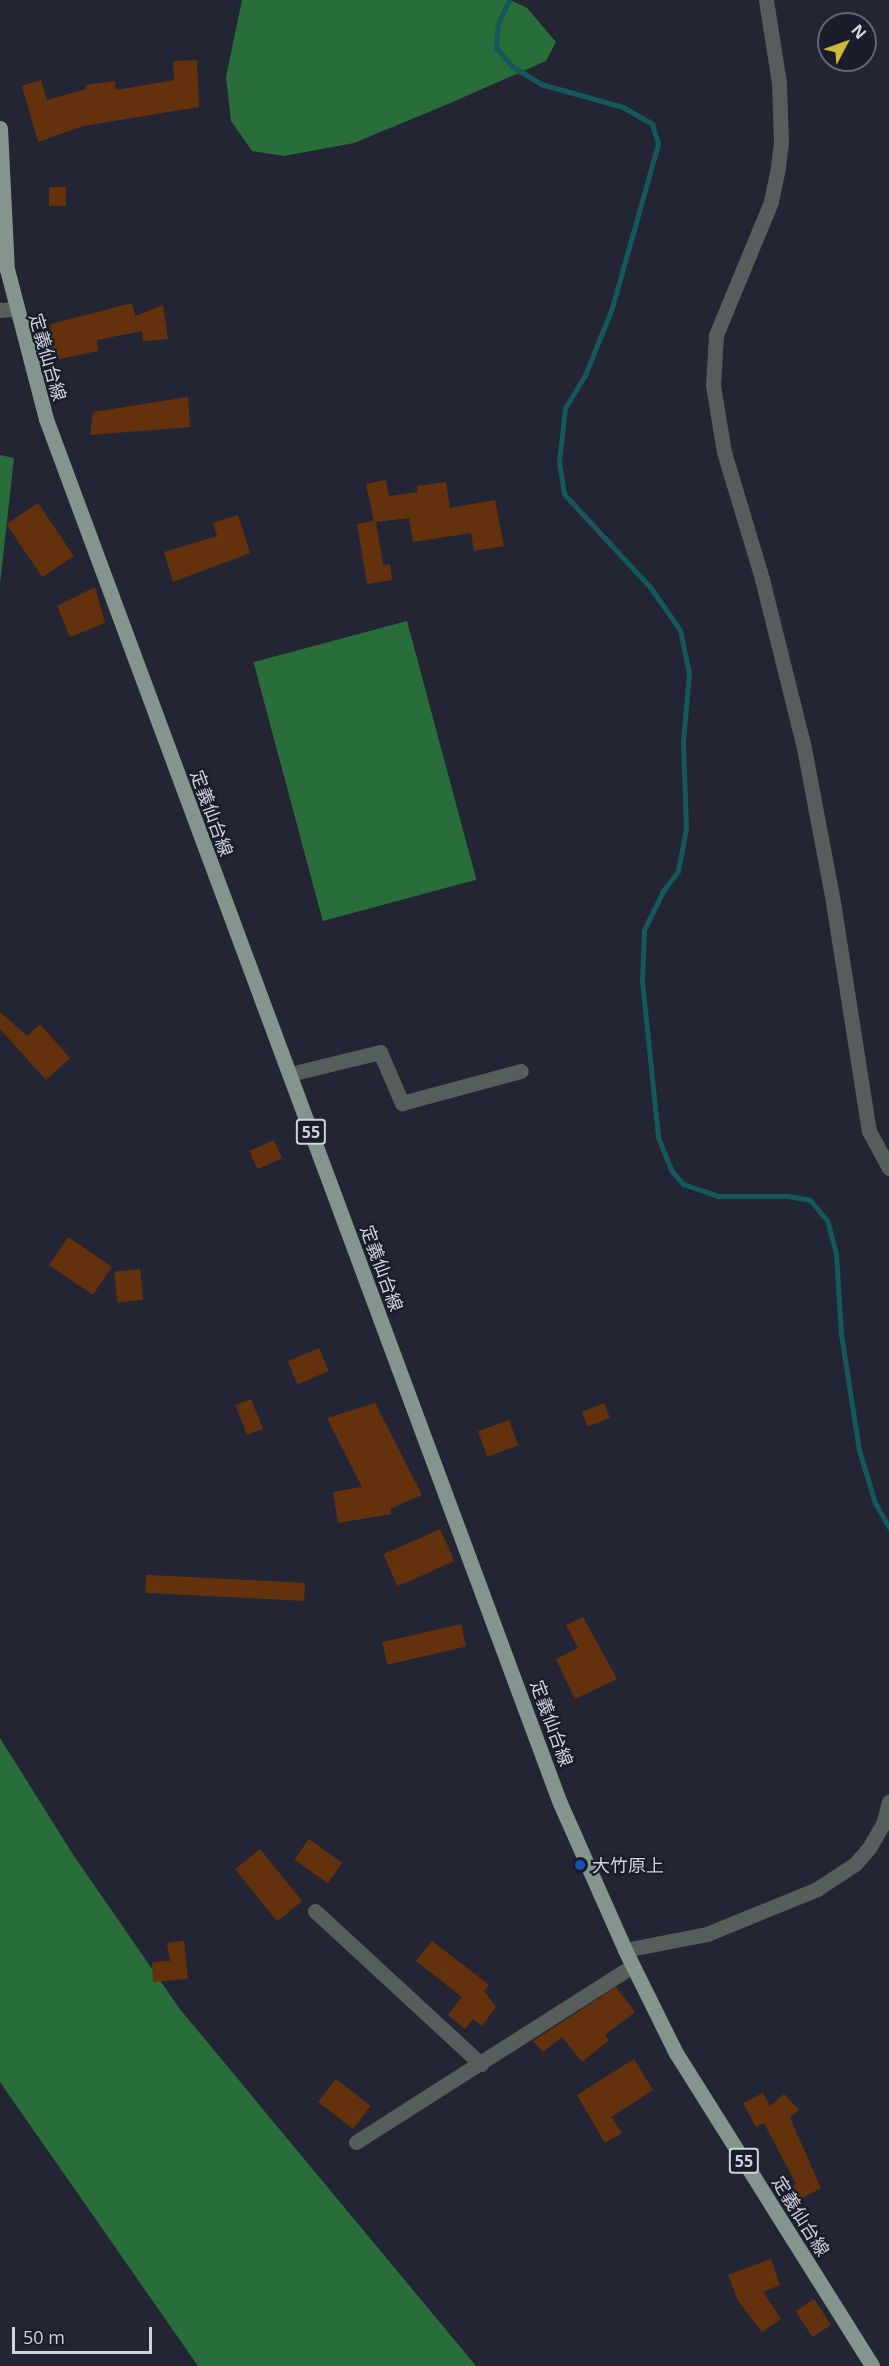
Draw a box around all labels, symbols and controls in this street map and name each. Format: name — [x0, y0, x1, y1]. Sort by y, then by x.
north arrow — [817, 12, 877, 72]
text: N — [846, 19, 872, 44]
street label: 定義仙台線 — [25, 311, 71, 403]
street label: 定義仙台線 — [186, 767, 238, 859]
road number: 55 — [294, 1119, 328, 1145]
street label: 定義仙台線 — [356, 1222, 408, 1314]
street label: 定義仙台線 — [526, 1677, 578, 1769]
place label: 大竹原上 — [592, 1854, 664, 1876]
marker: 大竹原上 — [573, 1858, 587, 1872]
road number: 55 — [728, 2148, 760, 2174]
street label: 定義仙台線 — [768, 2172, 834, 2260]
scale bar — [15, 2315, 154, 2353]
text: 50 m — [23, 2325, 65, 2349]

